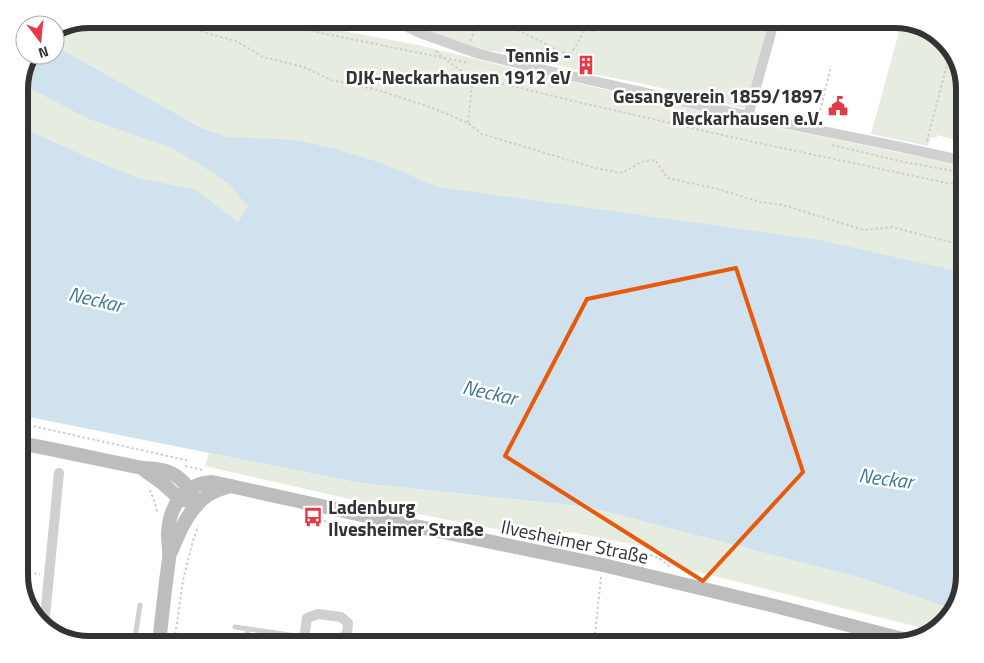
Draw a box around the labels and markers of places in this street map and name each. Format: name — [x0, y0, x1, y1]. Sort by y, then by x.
place label: Tennis - DJK-Neckarhausen 1912 eV — [345, 40, 572, 91]
building icon: Tennis - DJK-Neckarhausen 1912 eV — [575, 54, 597, 76]
place label: Gesangverein 1859/1897 Neckarhausen e.V. — [613, 81, 823, 132]
public building icon: Gesangverein 1859/1897 Neckarhausen e.V. — [827, 95, 849, 117]
place label: Ladenburg Ilvesheimer Straße — [328, 492, 484, 543]
bus stop icon: Ladenburg Ilvesheimer Straße — [302, 506, 324, 528]

